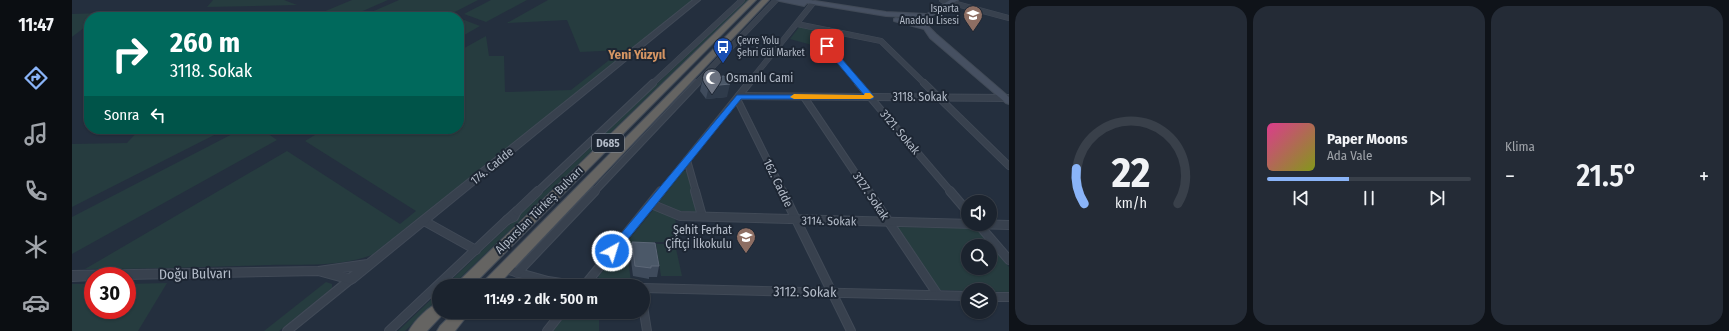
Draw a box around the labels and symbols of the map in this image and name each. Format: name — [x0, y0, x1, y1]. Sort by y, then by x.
place label: Isparta Anadolu Lisesi — [900, 3, 959, 27]
school or university icon: Isparta Anadolu Lisesi — [962, 4, 984, 32]
pin — [810, 29, 844, 63]
place label: Çevre Yolu Şehri Gül Market — [737, 35, 805, 59]
bus stop icon: Çevre Yolu Şehri Gül Market — [712, 36, 734, 64]
district label: Yeni Yüzyıl — [607, 47, 666, 62]
mosque icon: Osmanlı Cami — [701, 67, 723, 95]
place label: Osmanlı Cami — [726, 71, 793, 85]
street label: 3118. Sokak — [893, 90, 948, 104]
street label: 3121. Sokak — [877, 107, 923, 158]
road number: D685 — [592, 134, 624, 152]
street label: 174. Cadde — [468, 144, 516, 187]
street label: 162. Cadde — [760, 157, 796, 209]
street label: Alparslan Türkeş Bulvarı — [492, 163, 586, 257]
street label: 3127. Sokak — [850, 170, 892, 223]
street label: 3114. Sokak — [802, 214, 857, 228]
place label: Şehit Ferhat Çiftçi İlkokulu — [665, 223, 732, 251]
school or university icon: Şehit Ferhat Çiftçi İlkokulu — [735, 226, 757, 254]
position arrow — [591, 230, 633, 272]
street label: Doğu Bulvarı — [159, 265, 231, 283]
speed limit sign: 30 — [84, 267, 136, 319]
street label: 3112. Sokak — [773, 283, 837, 301]

